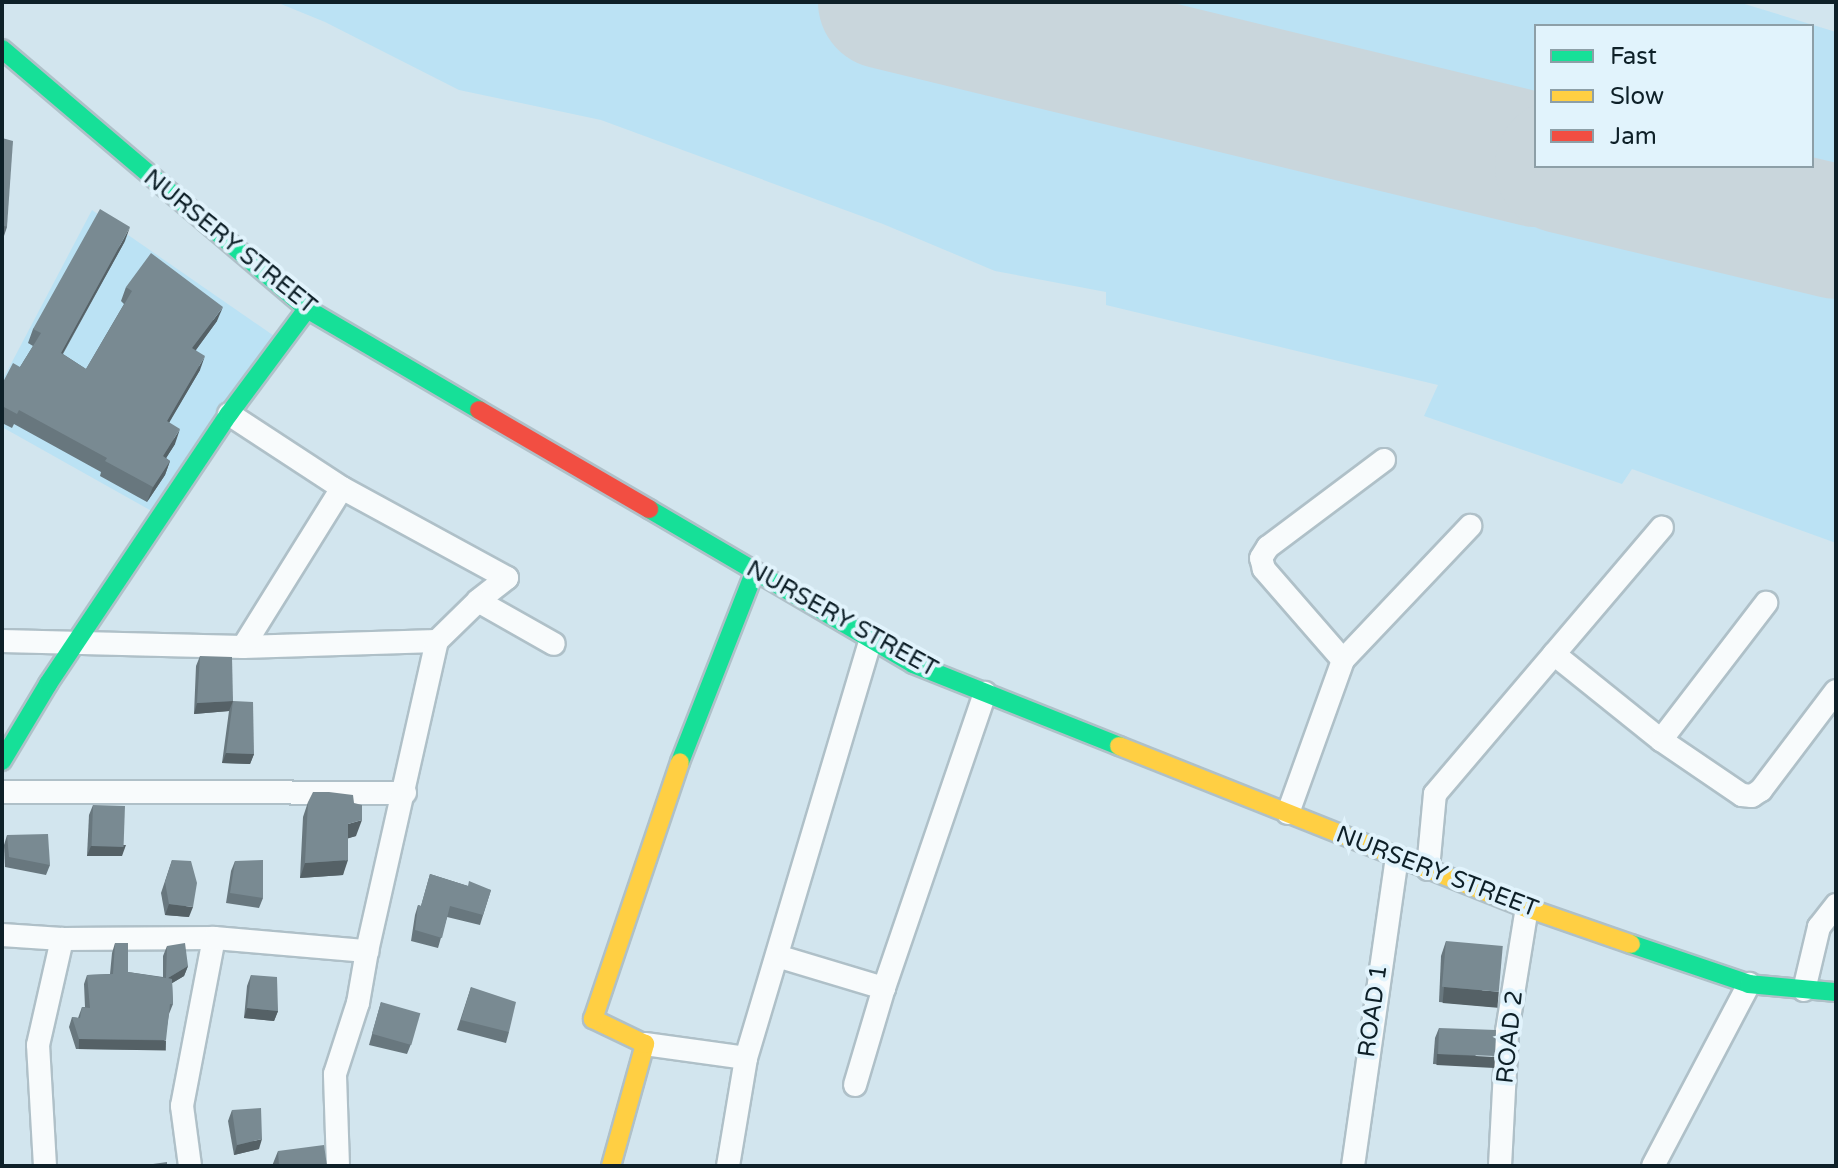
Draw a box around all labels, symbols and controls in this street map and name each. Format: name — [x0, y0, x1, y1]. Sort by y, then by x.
legend — [1534, 24, 1814, 168]
text: Fast — [1610, 42, 1657, 71]
text: Slow — [1610, 82, 1664, 111]
text: Jam — [1610, 122, 1657, 151]
street label: NURSERY STREET — [138, 163, 322, 321]
street label: NURSERY STREET — [741, 554, 943, 684]
street label: NURSERY STREET — [1332, 820, 1542, 924]
street label: ROAD 1 — [1352, 963, 1394, 1059]
street label: ROAD 2 — [1491, 989, 1529, 1085]

